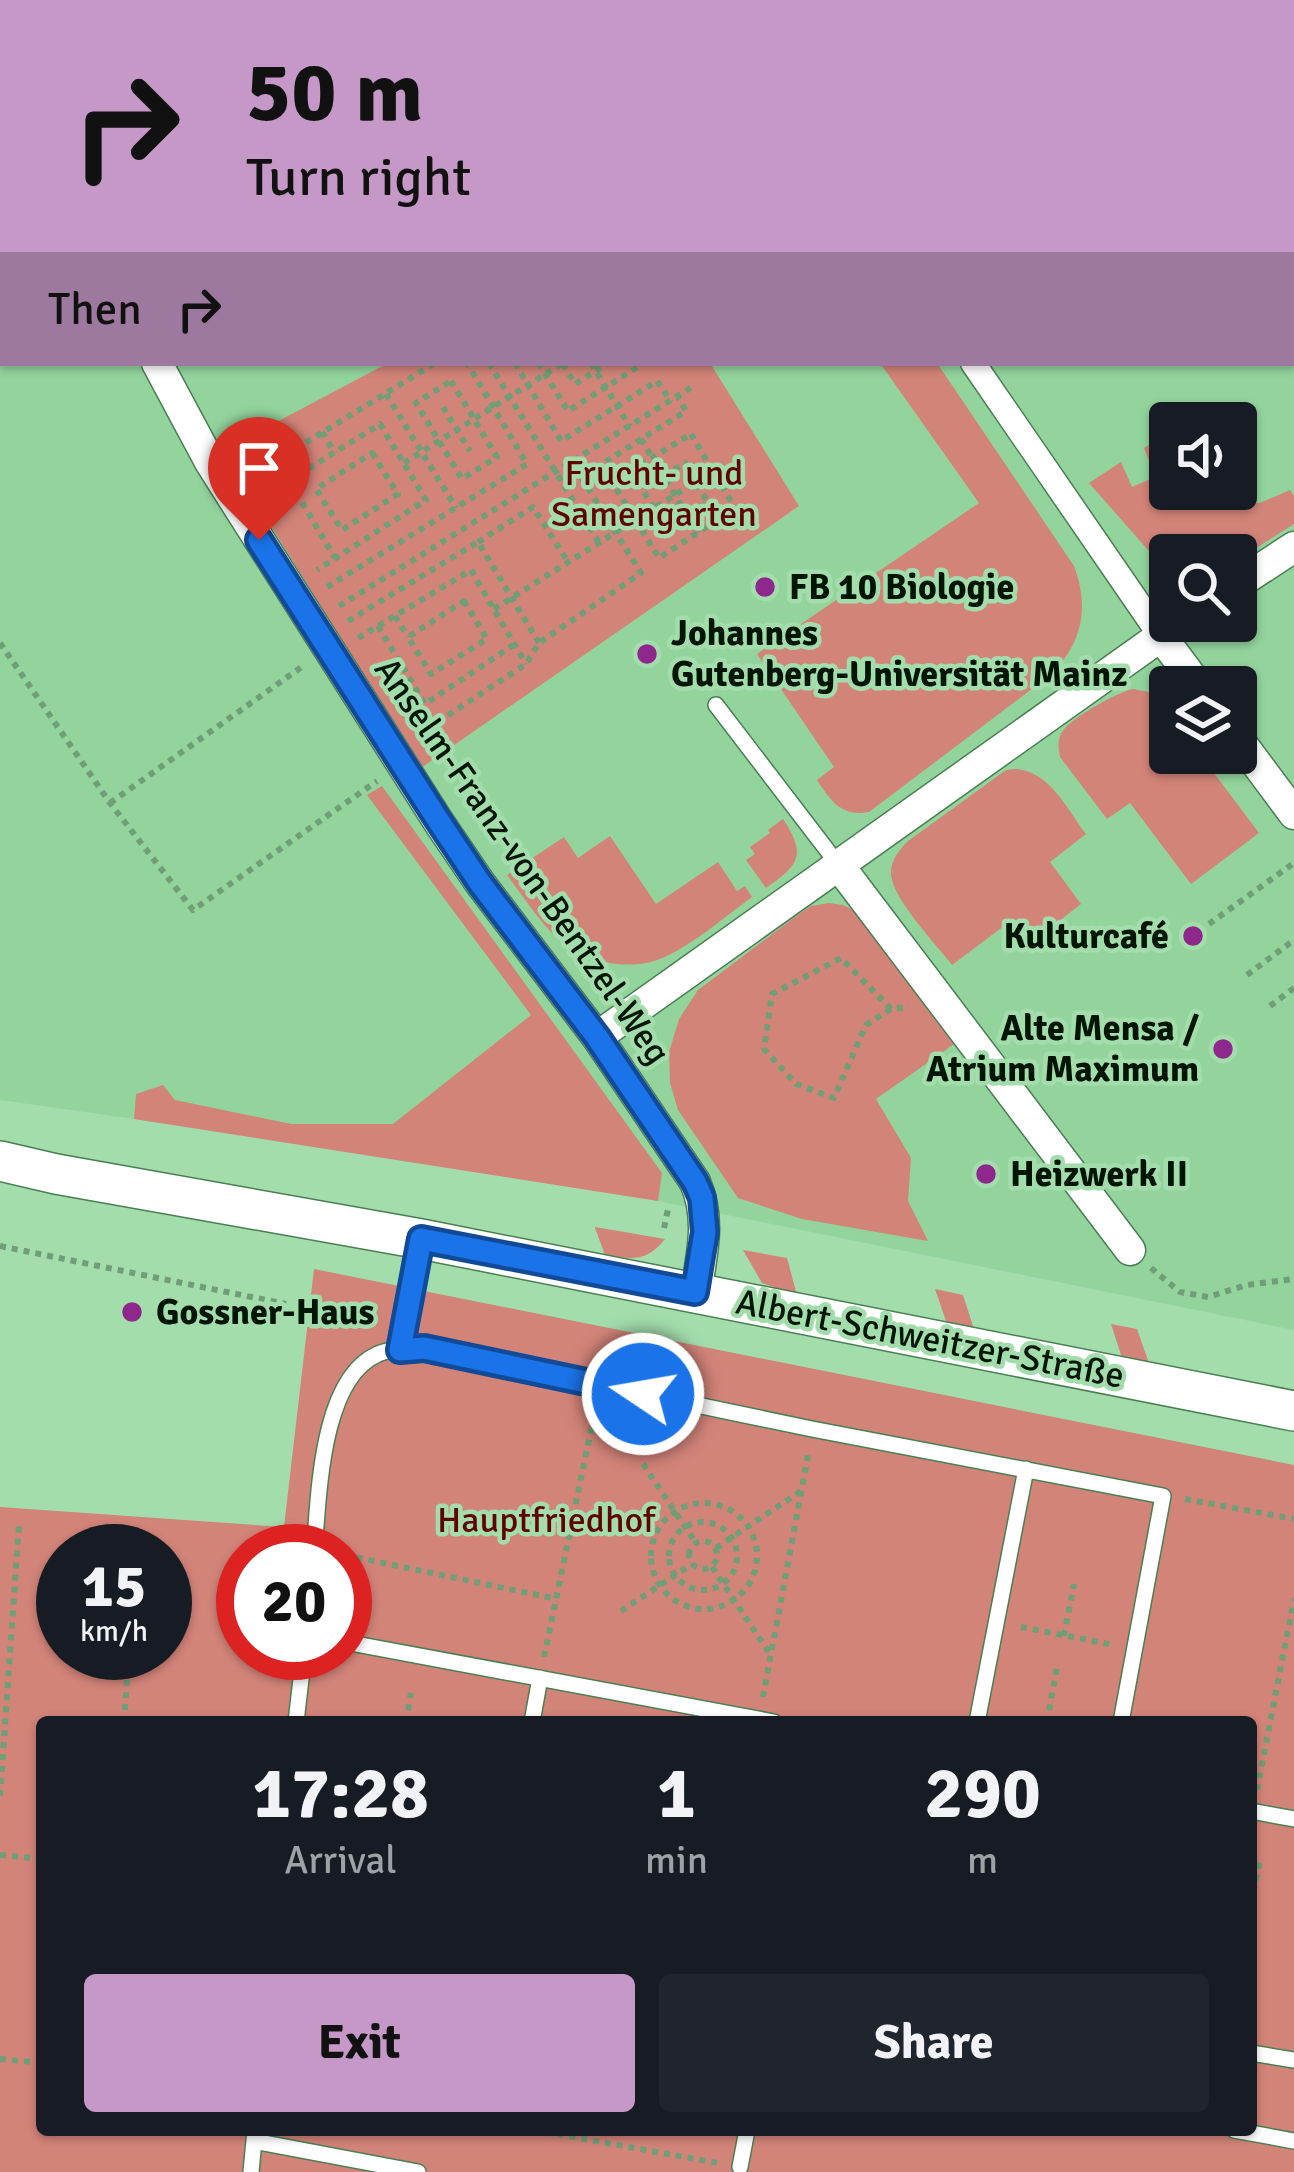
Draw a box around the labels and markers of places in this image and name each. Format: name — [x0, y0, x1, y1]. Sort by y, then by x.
pin — [208, 417, 310, 540]
place label: FB 10 Biologie — [789, 565, 1014, 610]
marker: FB 10 Biologie — [752, 574, 778, 600]
place label: Johannes Gutenberg-Universität Mainz — [671, 611, 1127, 697]
marker: Johannes Gutenberg-Universität Mainz — [634, 641, 660, 667]
place label: Kulturcafé — [1003, 914, 1169, 959]
marker: Kulturcafé — [1180, 923, 1206, 949]
place label: Alte Mensa / Atrium Maximum — [926, 1006, 1200, 1092]
marker: Alte Mensa / Atrium Maximum — [1210, 1036, 1236, 1062]
place label: Heizwerk II — [1010, 1152, 1188, 1197]
marker: Heizwerk II — [973, 1161, 999, 1187]
place label: Gossner-Haus — [156, 1290, 375, 1335]
marker: Gossner-Haus — [119, 1299, 145, 1325]

